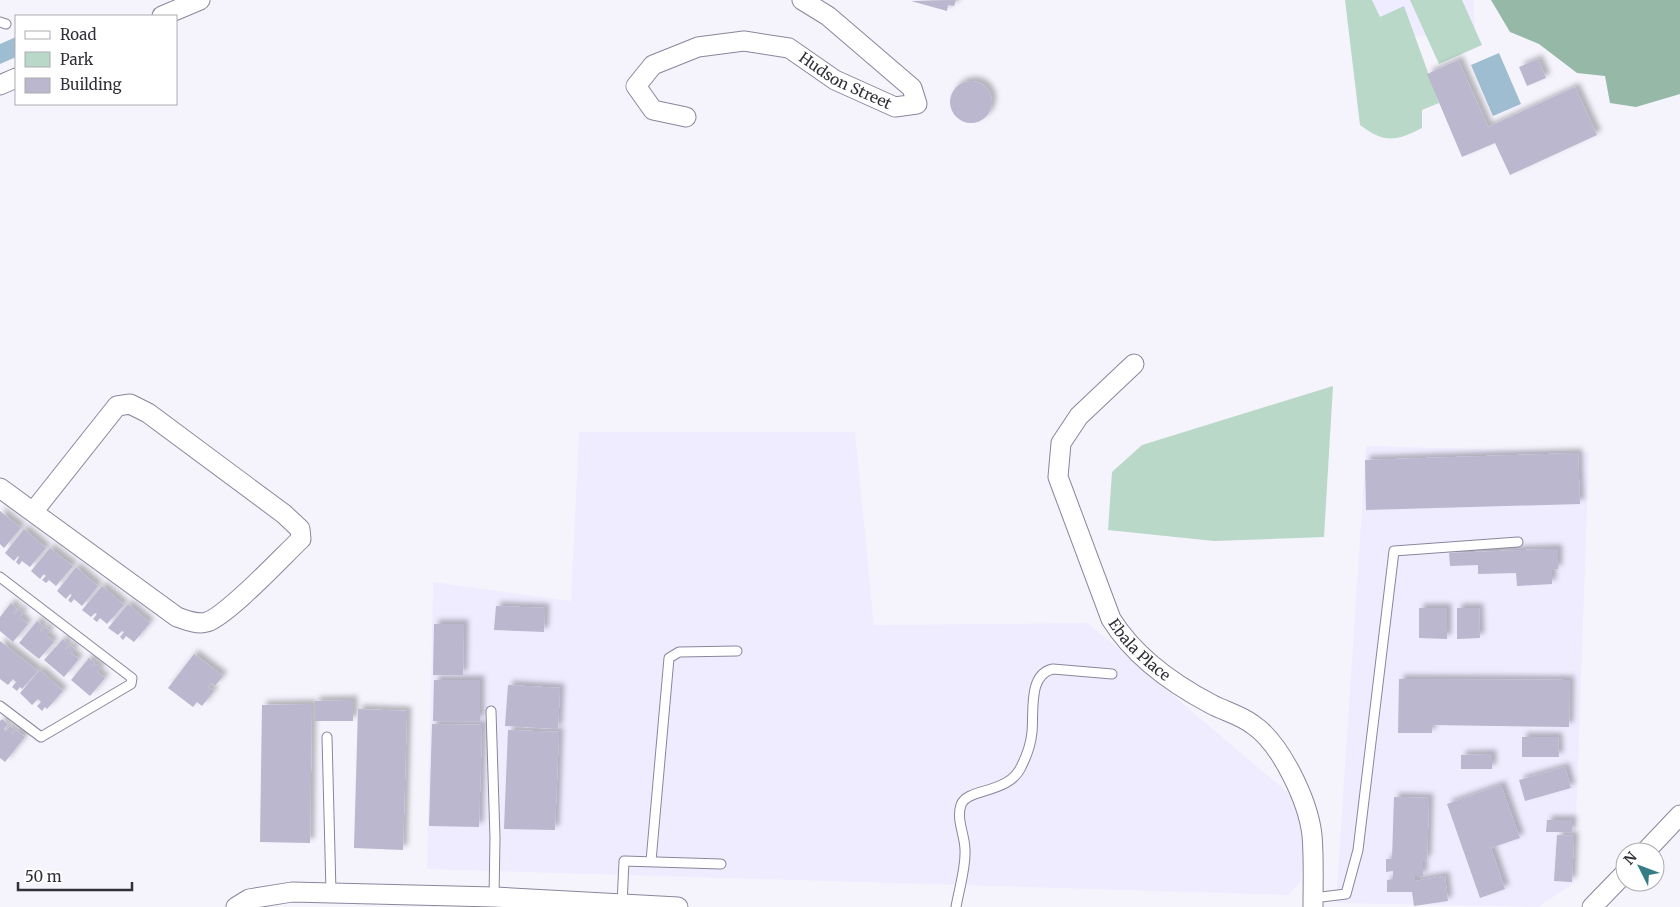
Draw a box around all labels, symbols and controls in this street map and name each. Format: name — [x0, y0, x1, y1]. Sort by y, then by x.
legend — [15, 15, 178, 105]
text: Road — [60, 25, 96, 44]
street label: Hudson Street — [795, 48, 895, 113]
text: Park — [60, 50, 94, 69]
text: Building — [60, 75, 122, 94]
street label: Ebala Place — [1104, 615, 1174, 685]
north arrow — [1615, 842, 1665, 892]
text: N — [1620, 848, 1641, 868]
scale bar — [18, 860, 131, 892]
text: 50 m — [25, 867, 62, 886]

